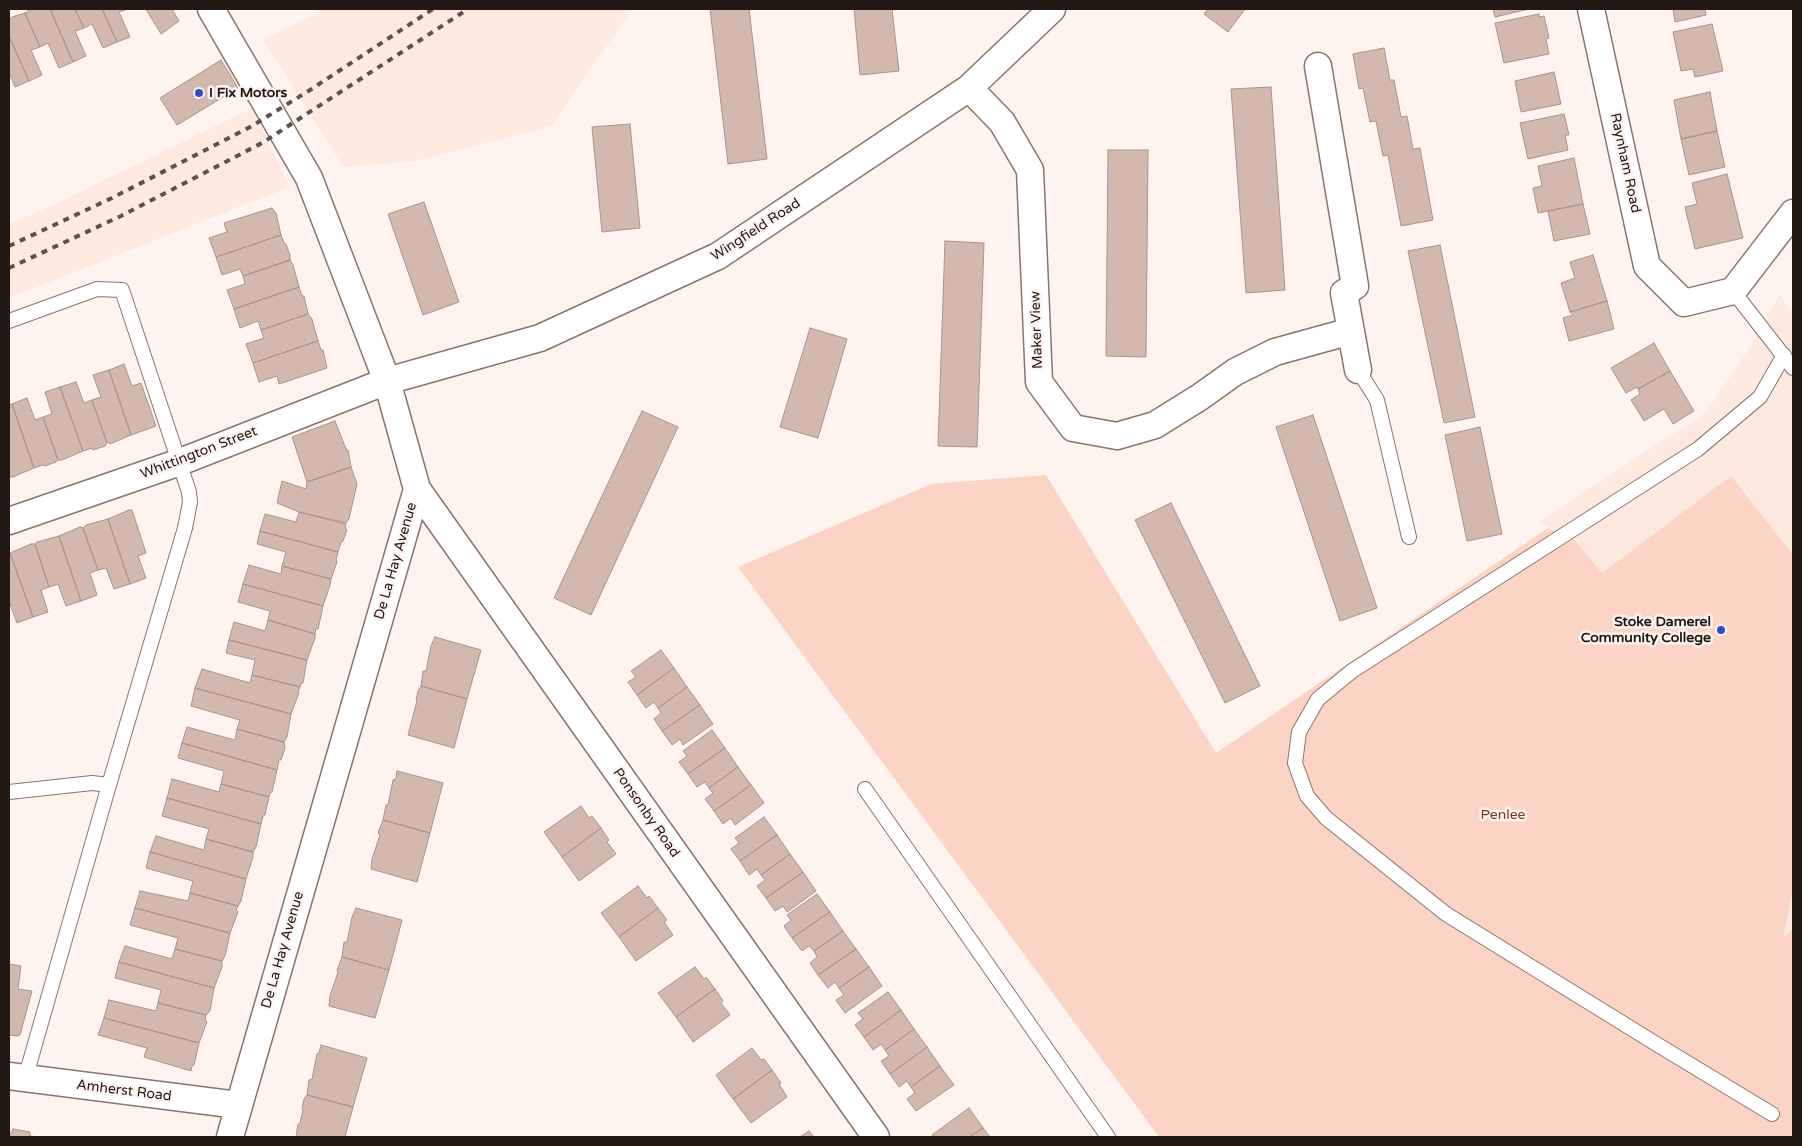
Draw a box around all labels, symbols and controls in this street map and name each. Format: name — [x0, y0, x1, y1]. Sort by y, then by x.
place label: I Fix Motors — [209, 85, 287, 101]
marker: I Fix Motors — [193, 87, 205, 99]
street label: Raynham Road — [1606, 111, 1644, 215]
street label: Wingfield Road — [708, 195, 804, 265]
street label: Maker View — [1027, 291, 1047, 369]
street label: Whittington Street — [138, 423, 260, 483]
street label: De La Hay Avenue — [371, 501, 421, 621]
place label: Stoke Damerel Community College — [1581, 614, 1711, 646]
marker: Stoke Damerel Community College — [1715, 624, 1727, 636]
street label: Ponsonby Road — [609, 765, 683, 861]
park label: Penlee — [1481, 807, 1525, 823]
street label: De La Hay Avenue — [258, 890, 308, 1010]
street label: Amherst Road — [75, 1077, 173, 1105]

